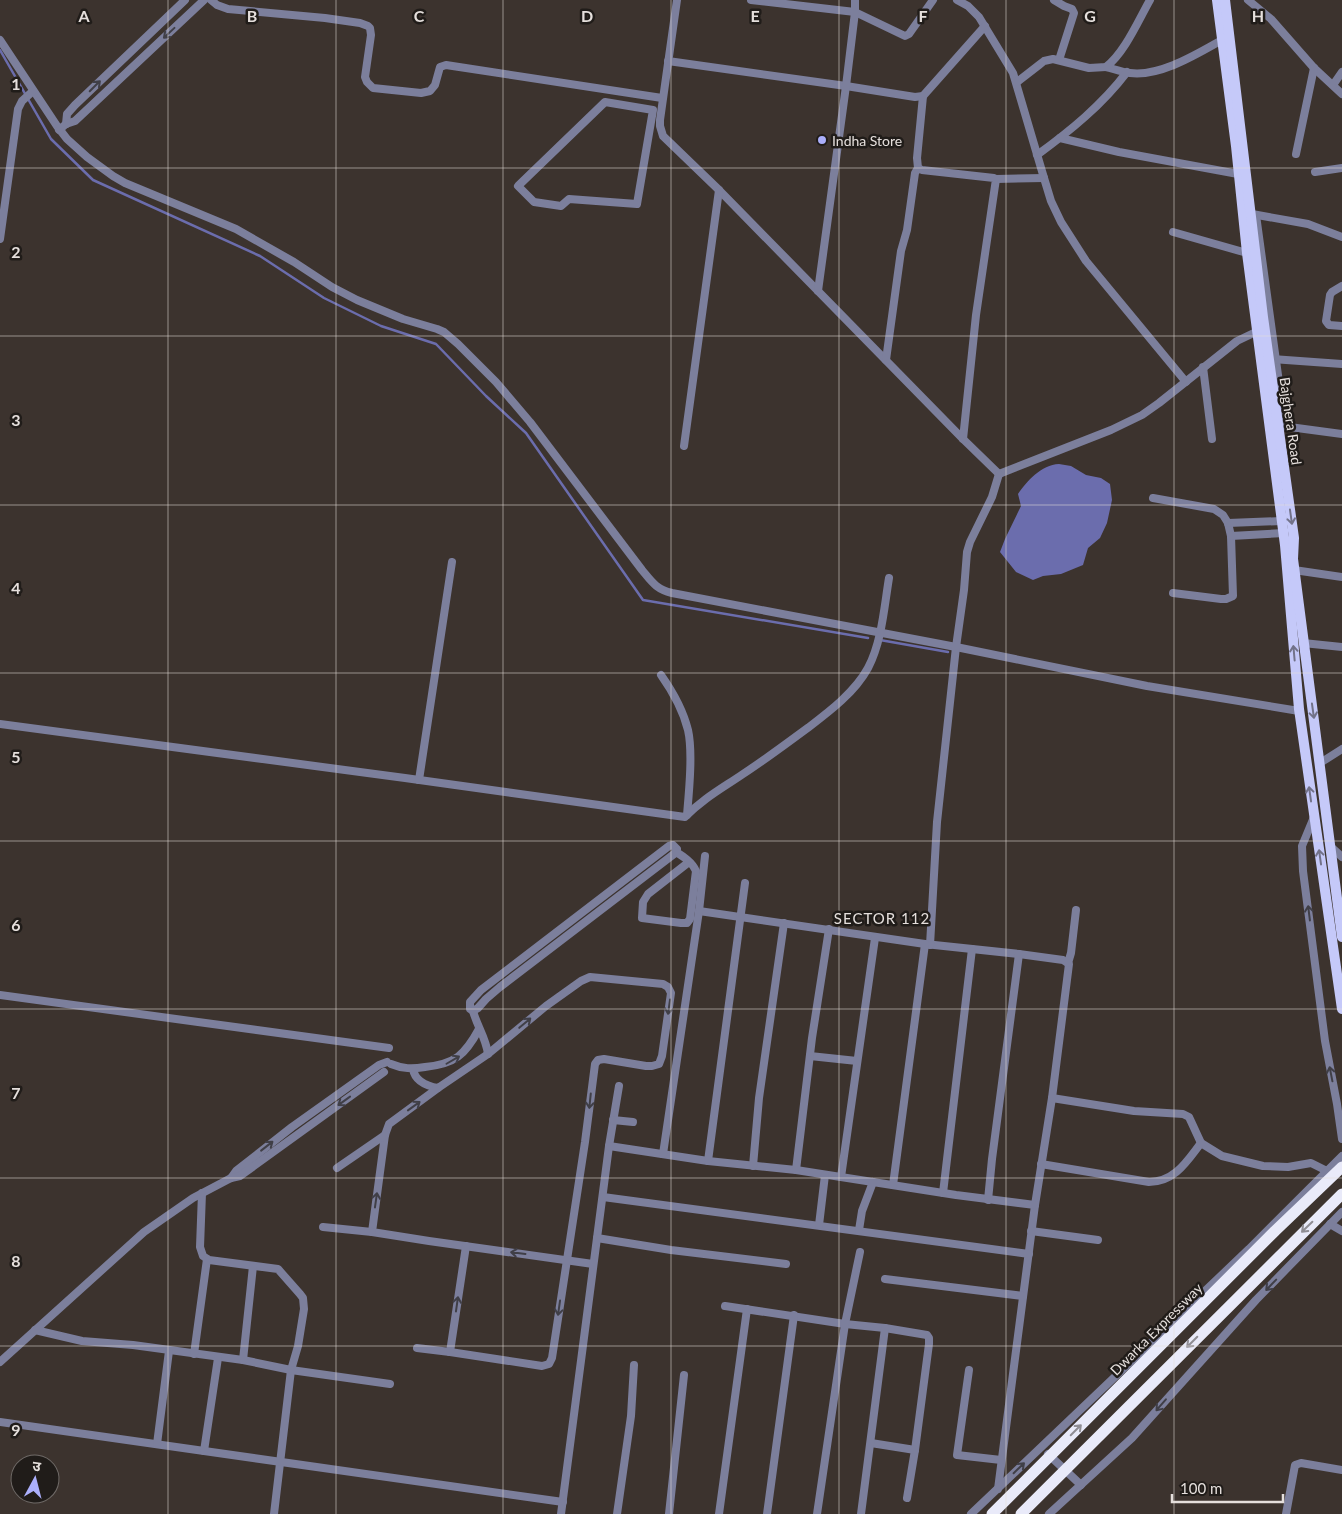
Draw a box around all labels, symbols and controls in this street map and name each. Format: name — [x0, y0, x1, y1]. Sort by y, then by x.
text: A — [77, 6, 90, 25]
text: B — [247, 6, 257, 25]
text: C — [414, 6, 425, 25]
text: D — [581, 6, 593, 25]
text: E — [750, 6, 760, 25]
text: F — [918, 6, 928, 25]
text: G — [1084, 6, 1096, 25]
text: H — [1252, 6, 1264, 25]
one-way arrow — [163, 27, 175, 39]
text: 1 — [11, 74, 21, 93]
one-way arrow — [89, 80, 101, 93]
place label: Indha Store — [832, 132, 902, 149]
marker: Indha Store — [816, 134, 828, 146]
text: 2 — [11, 242, 21, 261]
street label: Bajghera Road — [1276, 376, 1306, 466]
text: 3 — [11, 410, 21, 429]
one-way arrow — [1286, 509, 1296, 525]
text: 4 — [11, 578, 21, 597]
one-way arrow — [1290, 645, 1299, 661]
one-way arrow — [1308, 703, 1318, 719]
text: 5 — [11, 747, 21, 766]
one-way arrow — [1305, 786, 1315, 802]
one-way arrow — [1315, 850, 1325, 866]
one-way arrow — [1304, 906, 1314, 922]
district label: SECTOR 112 — [834, 909, 930, 927]
text: 6 — [11, 915, 21, 934]
one-way arrow — [664, 999, 674, 1015]
one-way arrow — [519, 1018, 532, 1029]
one-way arrow — [445, 1054, 459, 1064]
one-way arrow — [1326, 1067, 1335, 1083]
text: 7 — [11, 1083, 21, 1102]
one-way arrow — [585, 1093, 595, 1109]
one-way arrow — [338, 1095, 351, 1106]
one-way arrow — [407, 1101, 421, 1111]
one-way arrow — [260, 1141, 273, 1152]
one-way arrow — [371, 1192, 381, 1208]
one-way arrow — [1301, 1221, 1313, 1234]
one-way arrow — [510, 1248, 526, 1258]
text: 8 — [11, 1251, 21, 1270]
street label: Dwarka Expressway — [1106, 1279, 1206, 1379]
one-way arrow — [1265, 1279, 1277, 1291]
one-way arrow — [452, 1296, 462, 1312]
one-way arrow — [554, 1300, 564, 1316]
one-way arrow — [1186, 1336, 1198, 1348]
one-way arrow — [1156, 1398, 1167, 1411]
text: 9 — [11, 1420, 21, 1439]
one-way arrow — [1070, 1424, 1082, 1436]
north arrow — [10, 1454, 60, 1504]
text: उ — [32, 1457, 43, 1475]
one-way arrow — [1013, 1463, 1025, 1475]
scale bar — [1172, 1472, 1283, 1504]
text: 100 m — [1180, 1479, 1222, 1497]

